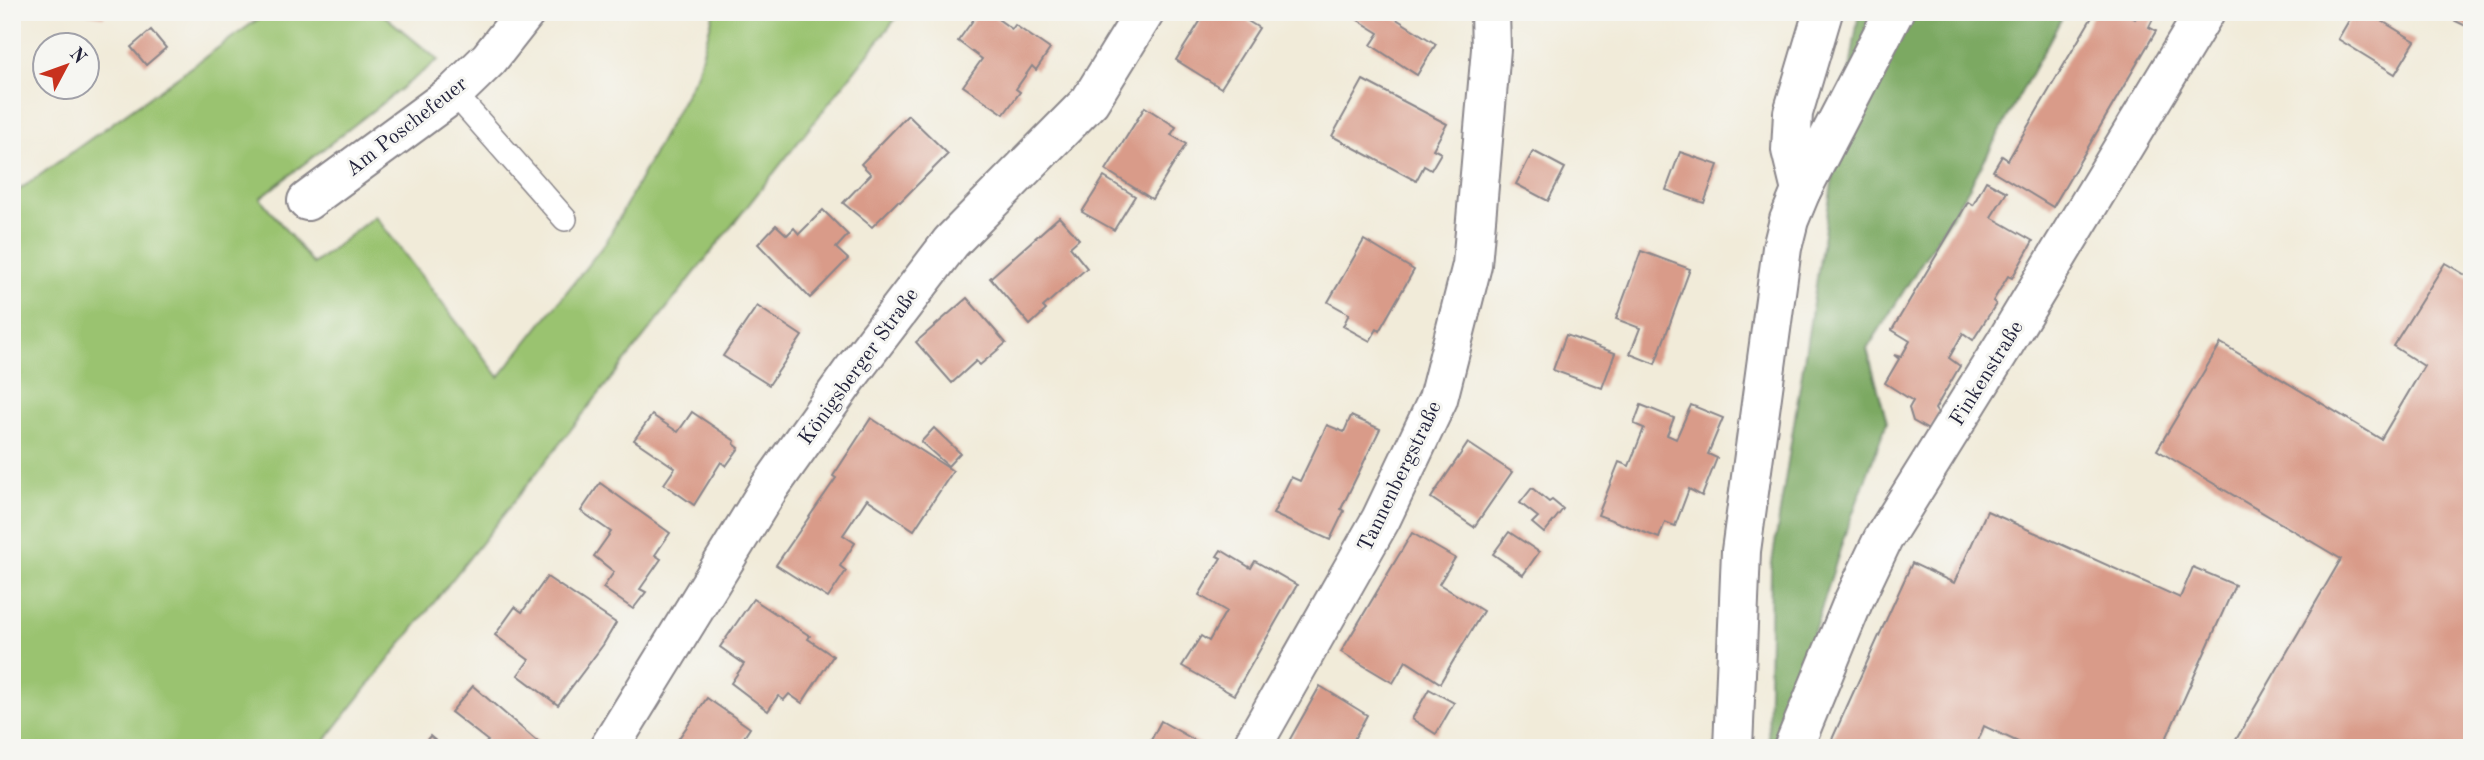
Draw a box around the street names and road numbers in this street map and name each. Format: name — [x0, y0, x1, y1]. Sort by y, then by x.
street label: Am Poschefeuer — [342, 73, 472, 181]
street label: Königsberger Straße — [795, 285, 923, 449]
street label: Finkenstraße — [1947, 318, 2028, 430]
street label: Tannenbergstraße — [1355, 398, 1446, 555]

